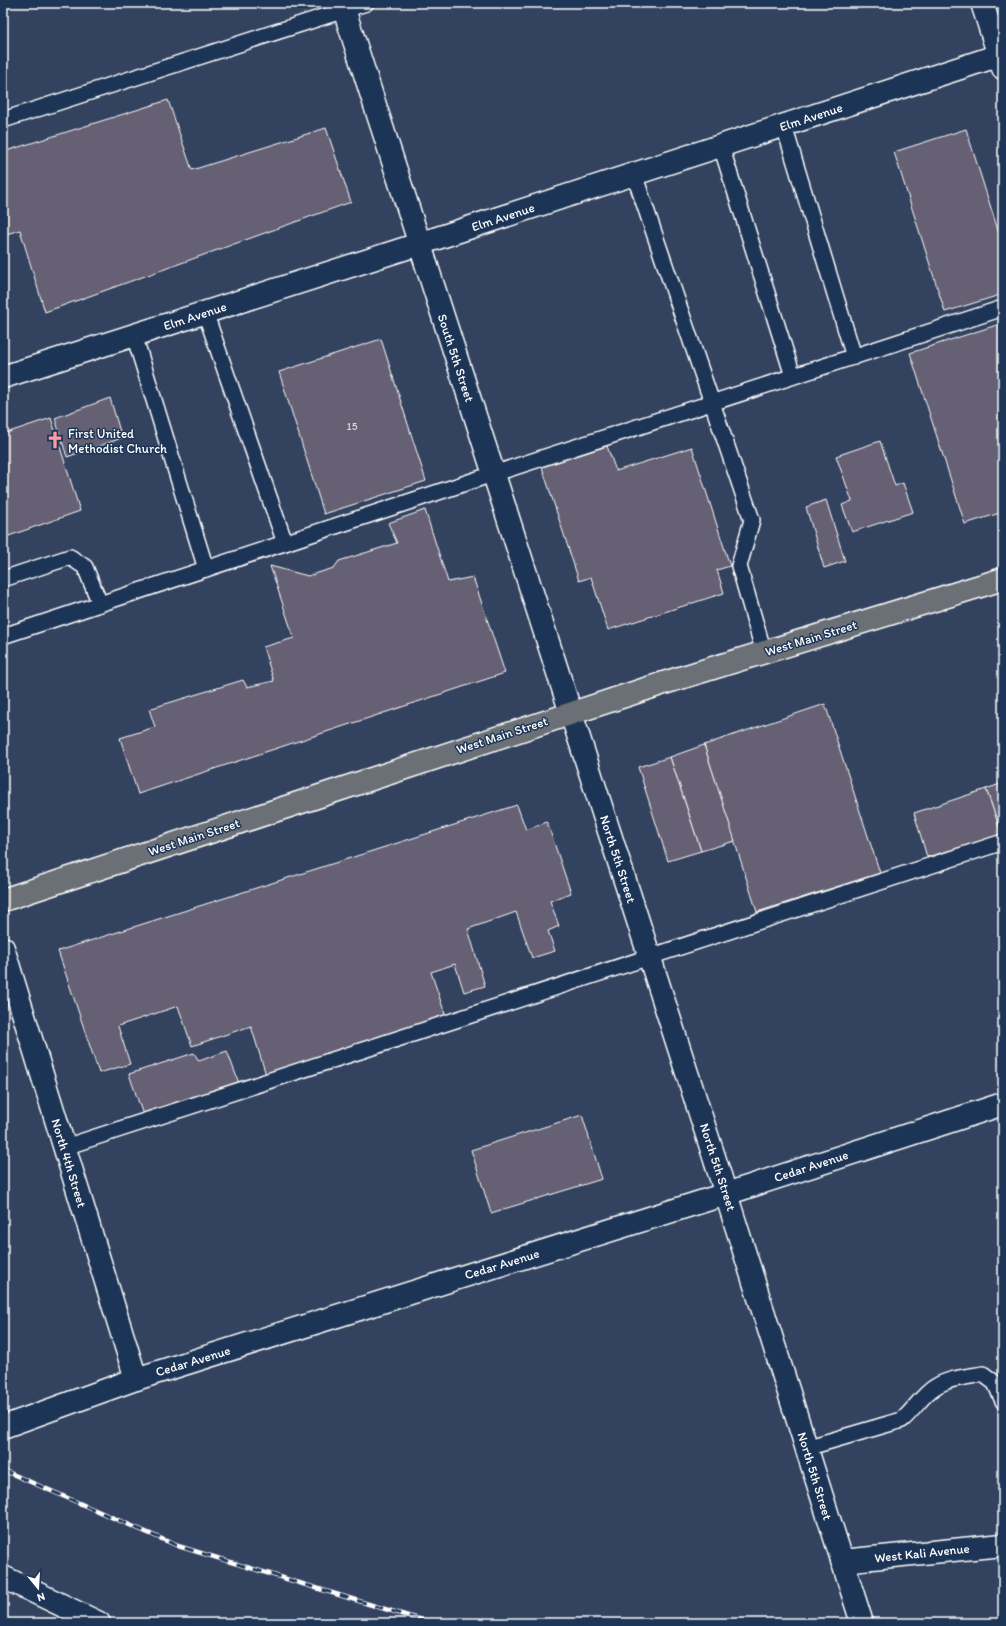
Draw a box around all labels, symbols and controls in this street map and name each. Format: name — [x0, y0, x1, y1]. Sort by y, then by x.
street label: Elm Avenue — [778, 100, 844, 134]
street label: Elm Avenue — [470, 200, 536, 234]
street label: Elm Avenue — [162, 299, 228, 333]
street label: South 5th Street — [435, 312, 477, 404]
house number: 15 — [347, 420, 358, 433]
place label: First United Methodist Church — [68, 426, 167, 456]
church icon: First United Methodist Church — [45, 430, 65, 450]
street label: West Main Street — [763, 617, 859, 659]
street label: West Main Street — [454, 713, 550, 757]
street label: North 5th Street — [597, 813, 639, 905]
street label: West Main Street — [146, 815, 242, 859]
street label: North 4th Street — [48, 1117, 90, 1209]
street label: North 5th Street — [697, 1121, 739, 1213]
street label: Cedar Avenue — [772, 1147, 850, 1185]
street label: Cedar Avenue — [463, 1246, 541, 1282]
street label: Cedar Avenue — [154, 1343, 232, 1379]
street label: North 5th Street — [794, 1430, 836, 1522]
street label: West Kali Avenue — [874, 1541, 970, 1565]
north arrow — [18, 1568, 58, 1608]
text: N — [35, 1590, 46, 1604]

